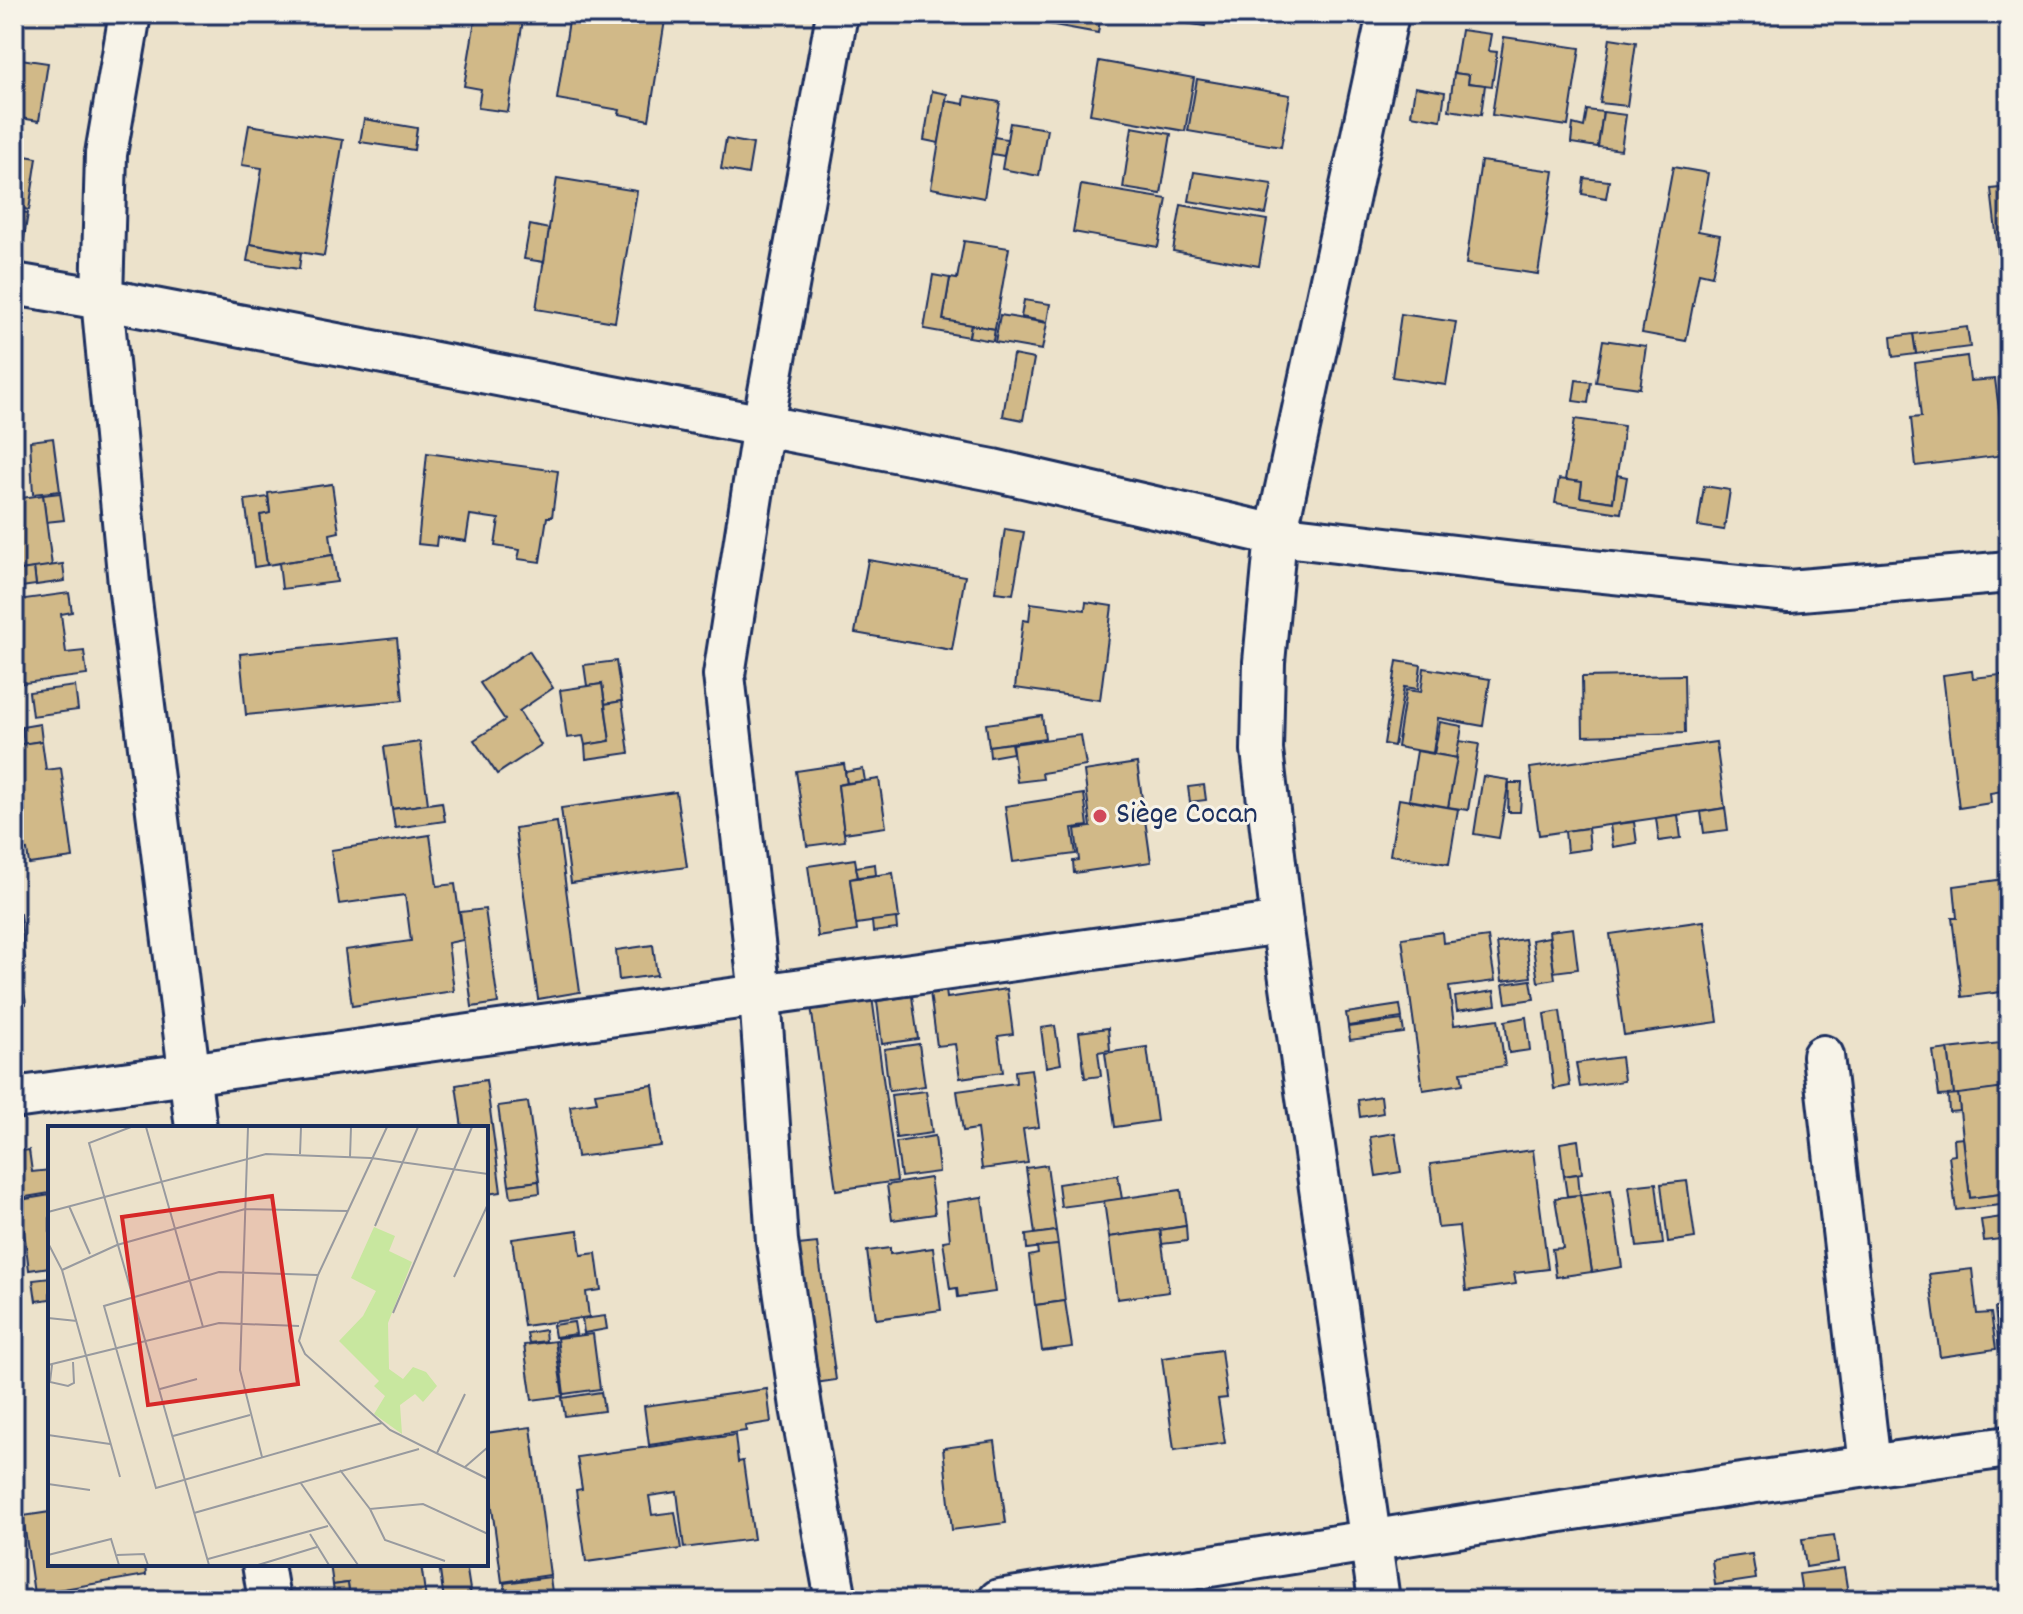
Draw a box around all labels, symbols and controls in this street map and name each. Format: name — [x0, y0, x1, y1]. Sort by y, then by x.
place label: Siège Cocan — [1116, 793, 1258, 839]
marker: Siège Cocan — [1091, 807, 1109, 825]
inset map — [48, 1126, 488, 1566]

